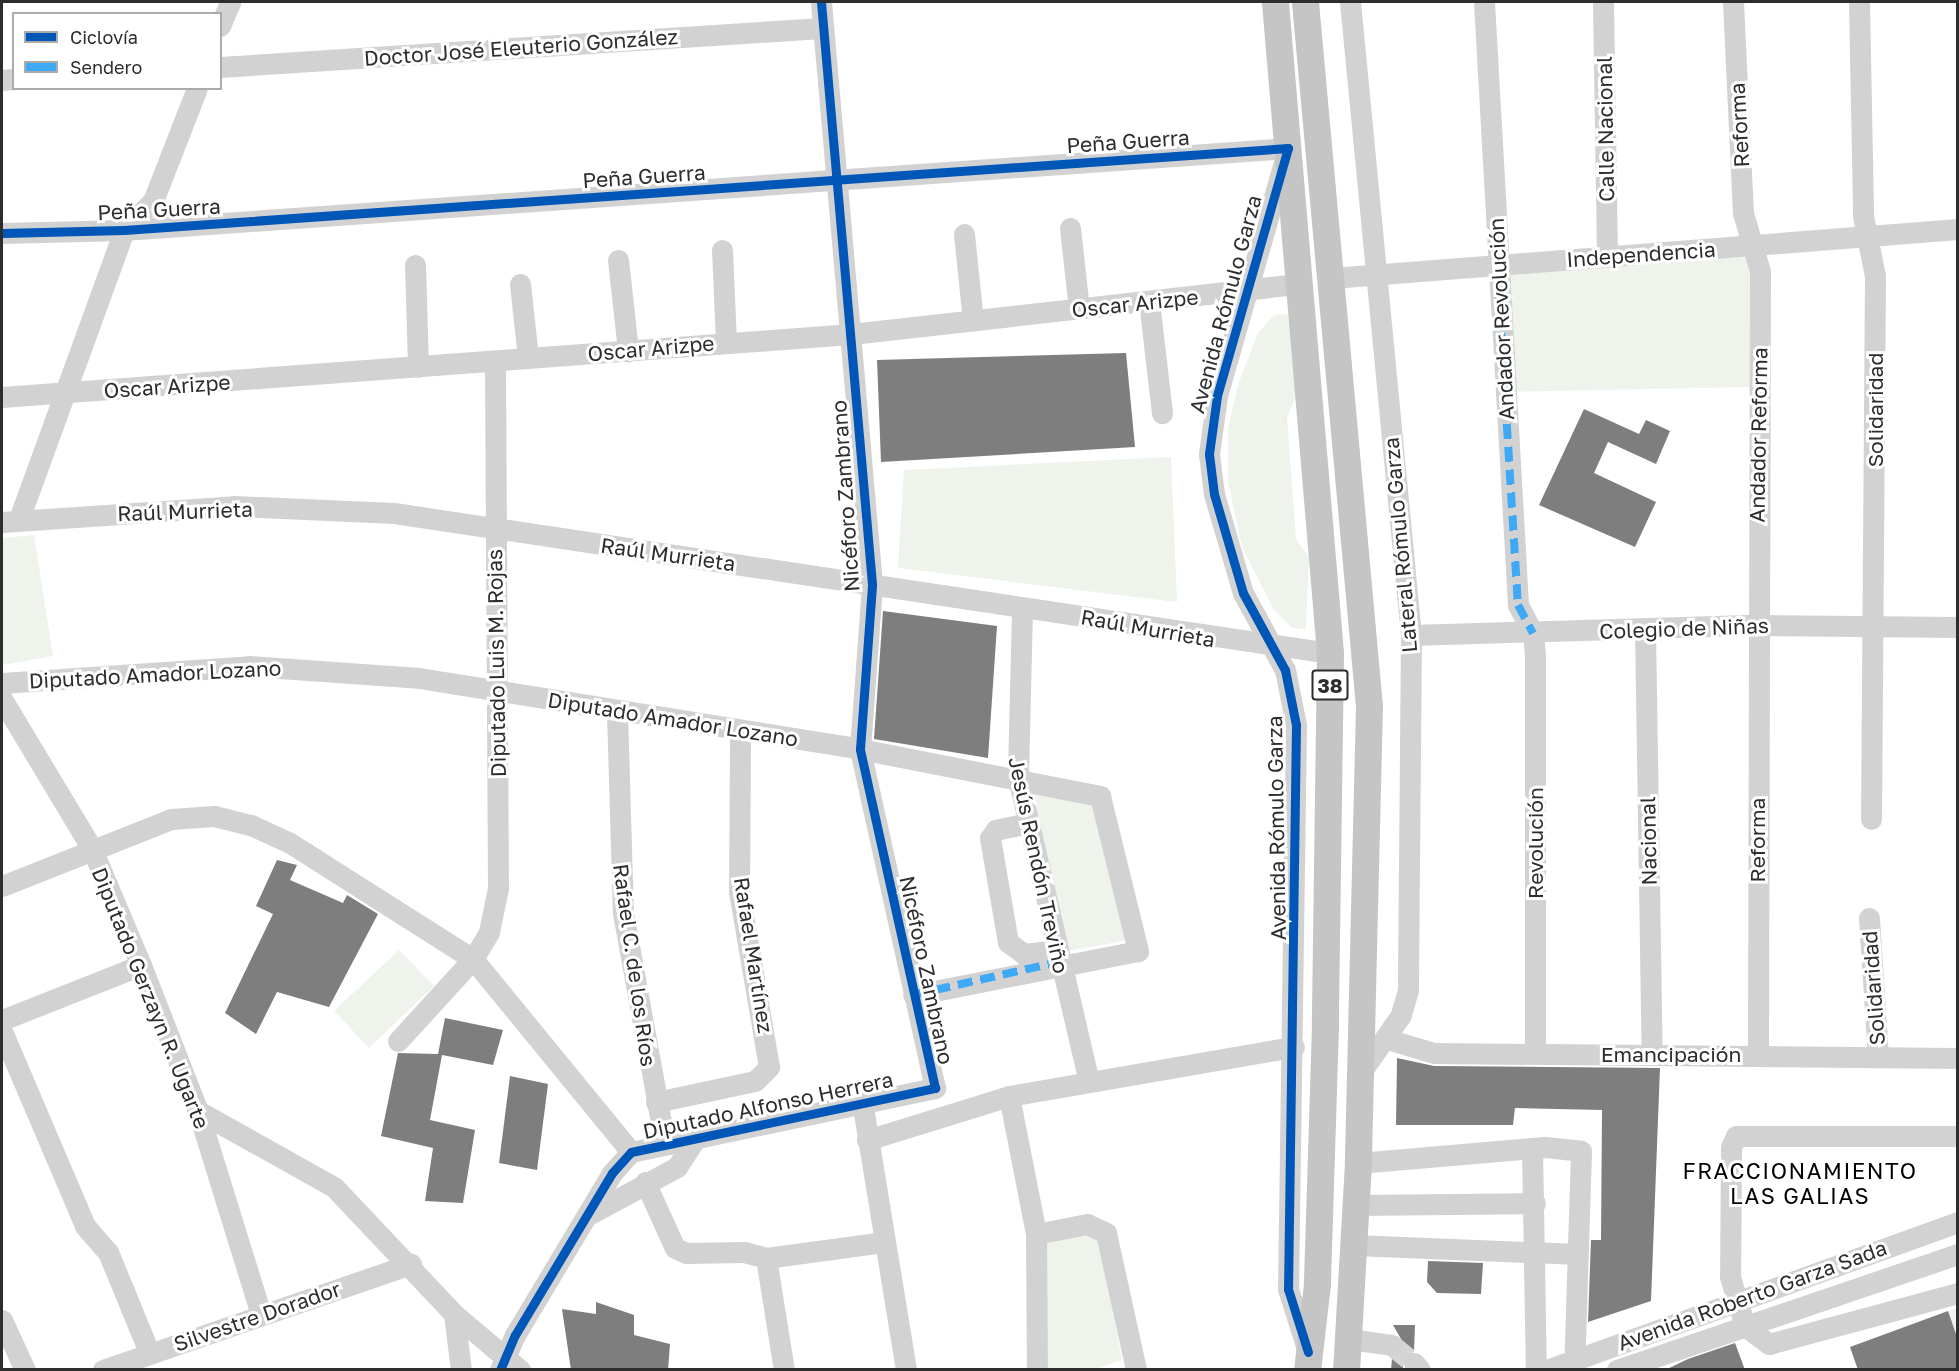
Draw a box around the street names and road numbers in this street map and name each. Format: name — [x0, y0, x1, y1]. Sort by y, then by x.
street label: Doctor José Eleuterio González — [363, 23, 679, 71]
street label: Calle Nacional — [1591, 56, 1619, 202]
street label: Reforma — [1724, 82, 1754, 168]
street label: Peña Guerra — [1066, 124, 1190, 158]
street label: Peña Guerra — [582, 159, 706, 193]
street label: Avenida Rómulo Garza — [1184, 192, 1266, 416]
street label: Peña Guerra — [97, 193, 221, 225]
street label: Andador Revolución — [1483, 217, 1519, 421]
street label: Independencia — [1566, 236, 1716, 272]
street label: Oscar Arizpe — [1070, 284, 1200, 322]
street label: Oscar Arizpe — [587, 330, 715, 366]
street label: Andador Reforma — [1744, 347, 1772, 523]
street label: Solidaridad — [1862, 353, 1888, 467]
street label: Oscar Arizpe — [103, 369, 231, 403]
street label: Nicéforo Zambrano — [826, 399, 864, 593]
street label: Lateral Rómulo Garza — [1378, 436, 1422, 654]
street label: Raúl Murrieta — [117, 496, 253, 526]
street label: Raúl Murrieta — [599, 532, 737, 576]
street label: Diputado Luis M. Rojas — [481, 549, 511, 777]
street label: Raúl Murrieta — [1079, 604, 1217, 652]
street label: Colegio de Niñas — [1599, 612, 1769, 644]
street label: Diputado Amador Lozano — [28, 655, 282, 693]
road number: 38 — [1310, 668, 1350, 702]
street label: Diputado Amador Lozano — [546, 687, 800, 751]
street label: Avenida Rómulo Garza — [1261, 715, 1291, 941]
street label: Jesús Rendón Treviño — [1004, 754, 1074, 976]
street label: Revolución — [1522, 787, 1548, 899]
street label: Nacional — [1635, 796, 1661, 886]
street label: Reforma — [1744, 798, 1770, 882]
street label: Rafael C. de los Ríos — [608, 862, 662, 1068]
street label: Diputado Gerzayn R. Ugarte — [87, 864, 215, 1132]
street label: Nicéforo Zambrano — [895, 873, 959, 1067]
street label: Rafael Martínez — [729, 875, 779, 1035]
street label: Solidaridad — [1856, 930, 1890, 1046]
street label: Emancipación — [1601, 1041, 1741, 1067]
street label: Diputado Alfonso Herrera — [641, 1066, 895, 1144]
street label: Avenida Roberto Garza Sada — [1614, 1235, 1890, 1355]
street label: Silvestre Dorador — [170, 1276, 344, 1356]

